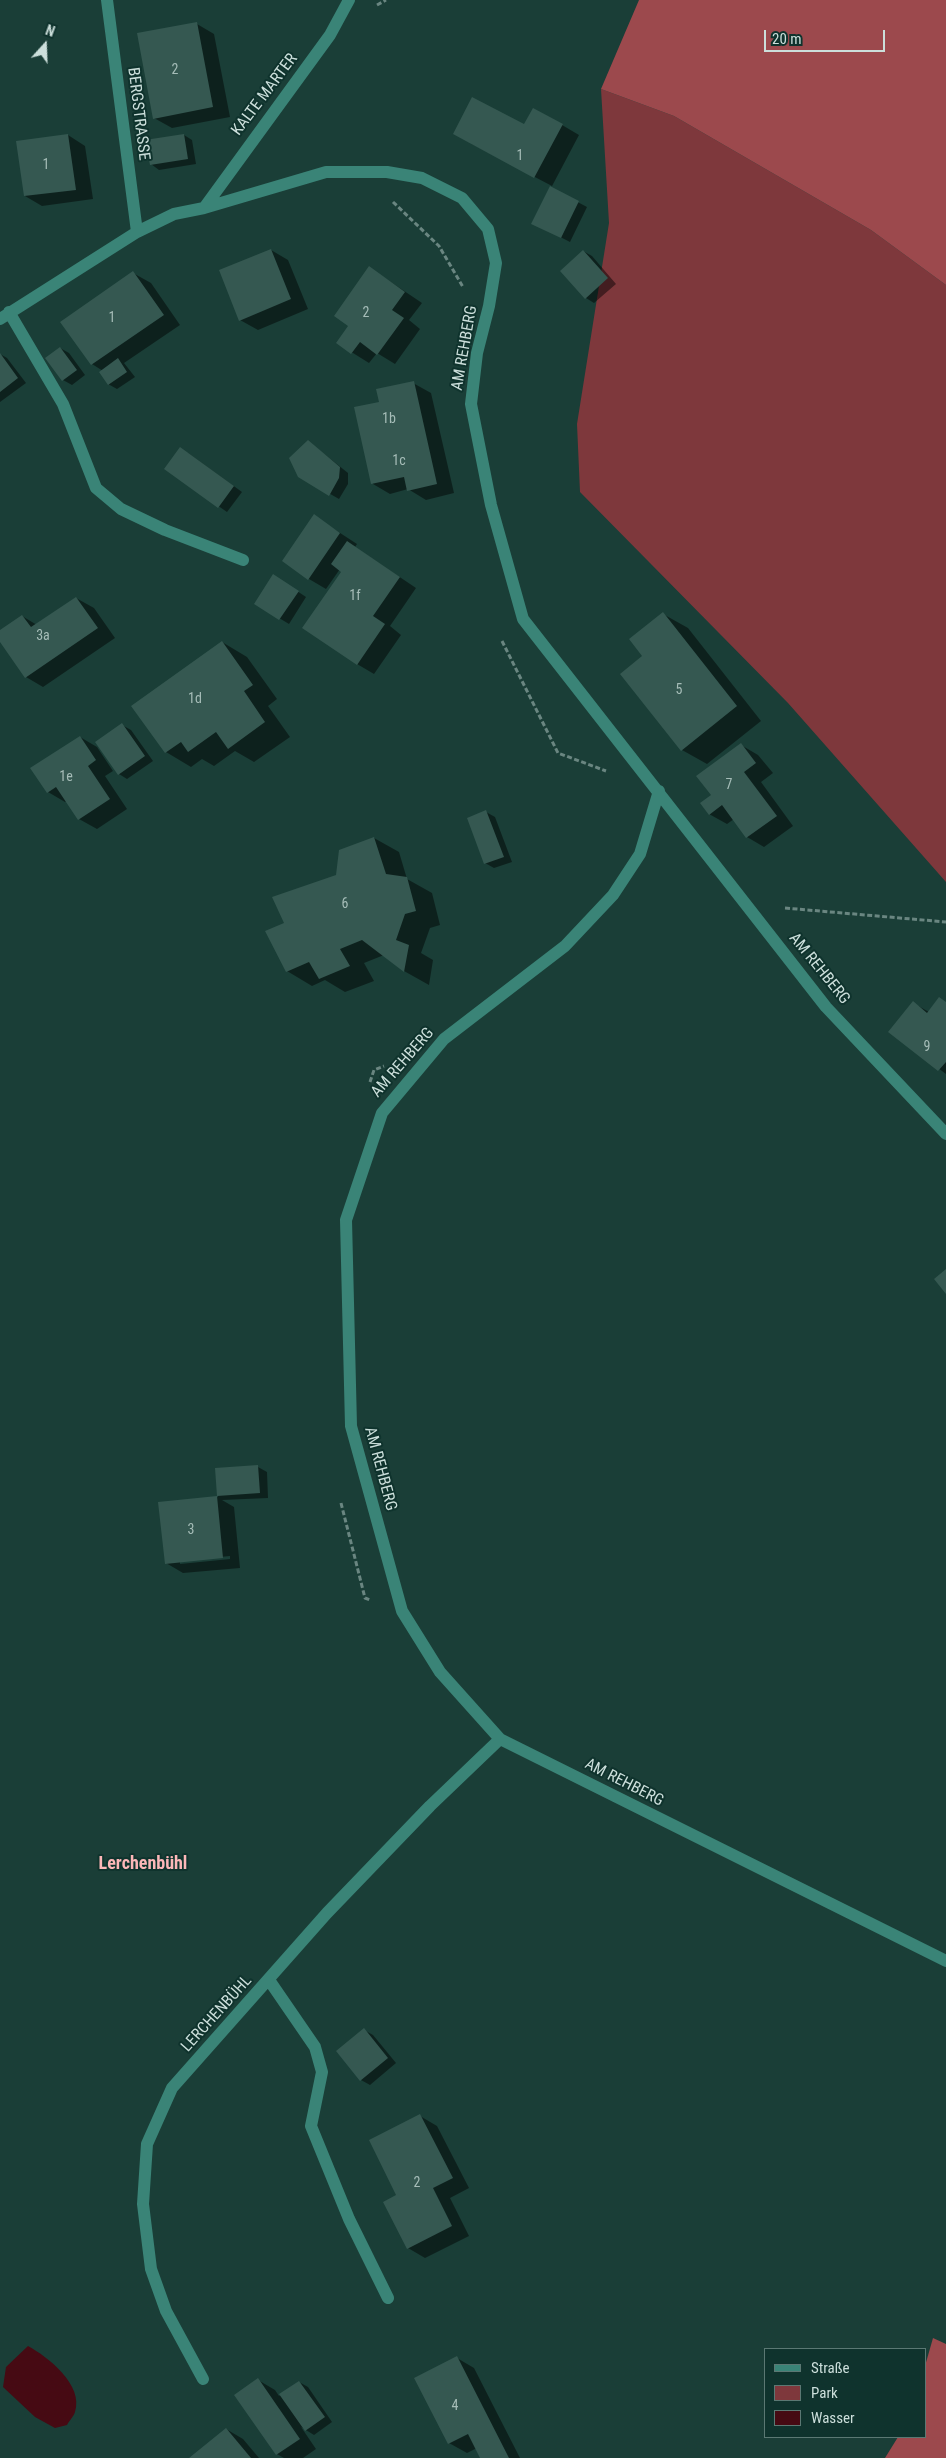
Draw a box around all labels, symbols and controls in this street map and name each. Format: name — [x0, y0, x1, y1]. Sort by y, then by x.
north arrow — [20, 20, 70, 70]
scale bar — [766, 20, 887, 52]
text: N — [43, 22, 57, 40]
text: 20 m — [772, 30, 802, 48]
street label: KALTE MARTER — [228, 50, 302, 140]
house number: 2 — [172, 62, 178, 78]
street label: BERGSTRASSE — [123, 66, 153, 162]
house number: 1 — [517, 148, 523, 164]
house number: 1 — [43, 157, 49, 173]
street label: AM REHBERG — [448, 304, 482, 392]
house number: 2 — [363, 305, 369, 321]
house number: 1 — [109, 310, 115, 326]
house number: 1b — [382, 411, 396, 427]
house number: 1c — [392, 453, 406, 469]
house number: 1f — [349, 588, 361, 604]
house number: 3a — [36, 628, 50, 644]
house number: 5 — [676, 682, 682, 698]
house number: 1d — [188, 691, 202, 707]
house number: 1e — [59, 769, 73, 785]
house number: 7 — [726, 777, 732, 793]
house number: 6 — [342, 896, 348, 912]
street label: AM REHBERG — [784, 930, 854, 1008]
street label: AM REHBERG — [368, 1024, 438, 1102]
house number: 9 — [924, 1039, 930, 1055]
street label: AM REHBERG — [360, 1425, 400, 1513]
house number: 3 — [188, 1522, 194, 1538]
street label: AM REHBERG — [581, 1755, 667, 1811]
district label: Lerchenbühl — [99, 1853, 187, 1875]
street label: LERCHENBÜHL — [178, 1972, 256, 2056]
house number: 2 — [414, 2175, 420, 2191]
legend — [764, 2348, 926, 2438]
text: Straße — [811, 2359, 850, 2377]
text: Park — [811, 2384, 838, 2402]
house number: 4 — [452, 2398, 458, 2414]
text: Wasser — [811, 2409, 855, 2427]

